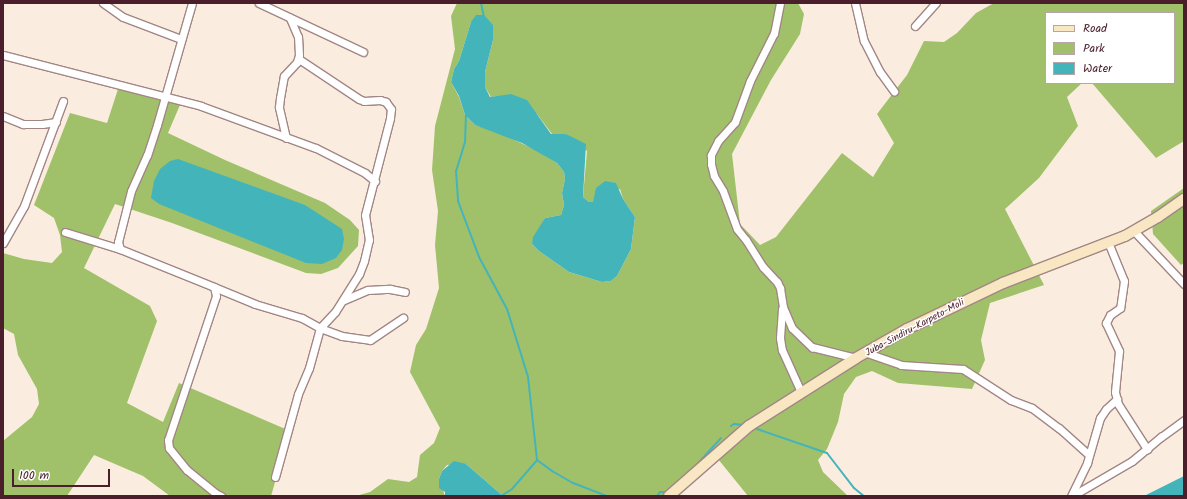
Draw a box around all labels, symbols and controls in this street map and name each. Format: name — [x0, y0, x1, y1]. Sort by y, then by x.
legend — [1045, 12, 1175, 84]
text: Road — [1083, 19, 1107, 38]
text: Park — [1083, 39, 1105, 58]
text: Water — [1083, 59, 1112, 78]
street label: Juba-Sindiru-Karpeto-Moli — [863, 297, 967, 359]
scale bar — [14, 461, 112, 487]
text: 100 m — [19, 466, 49, 485]

